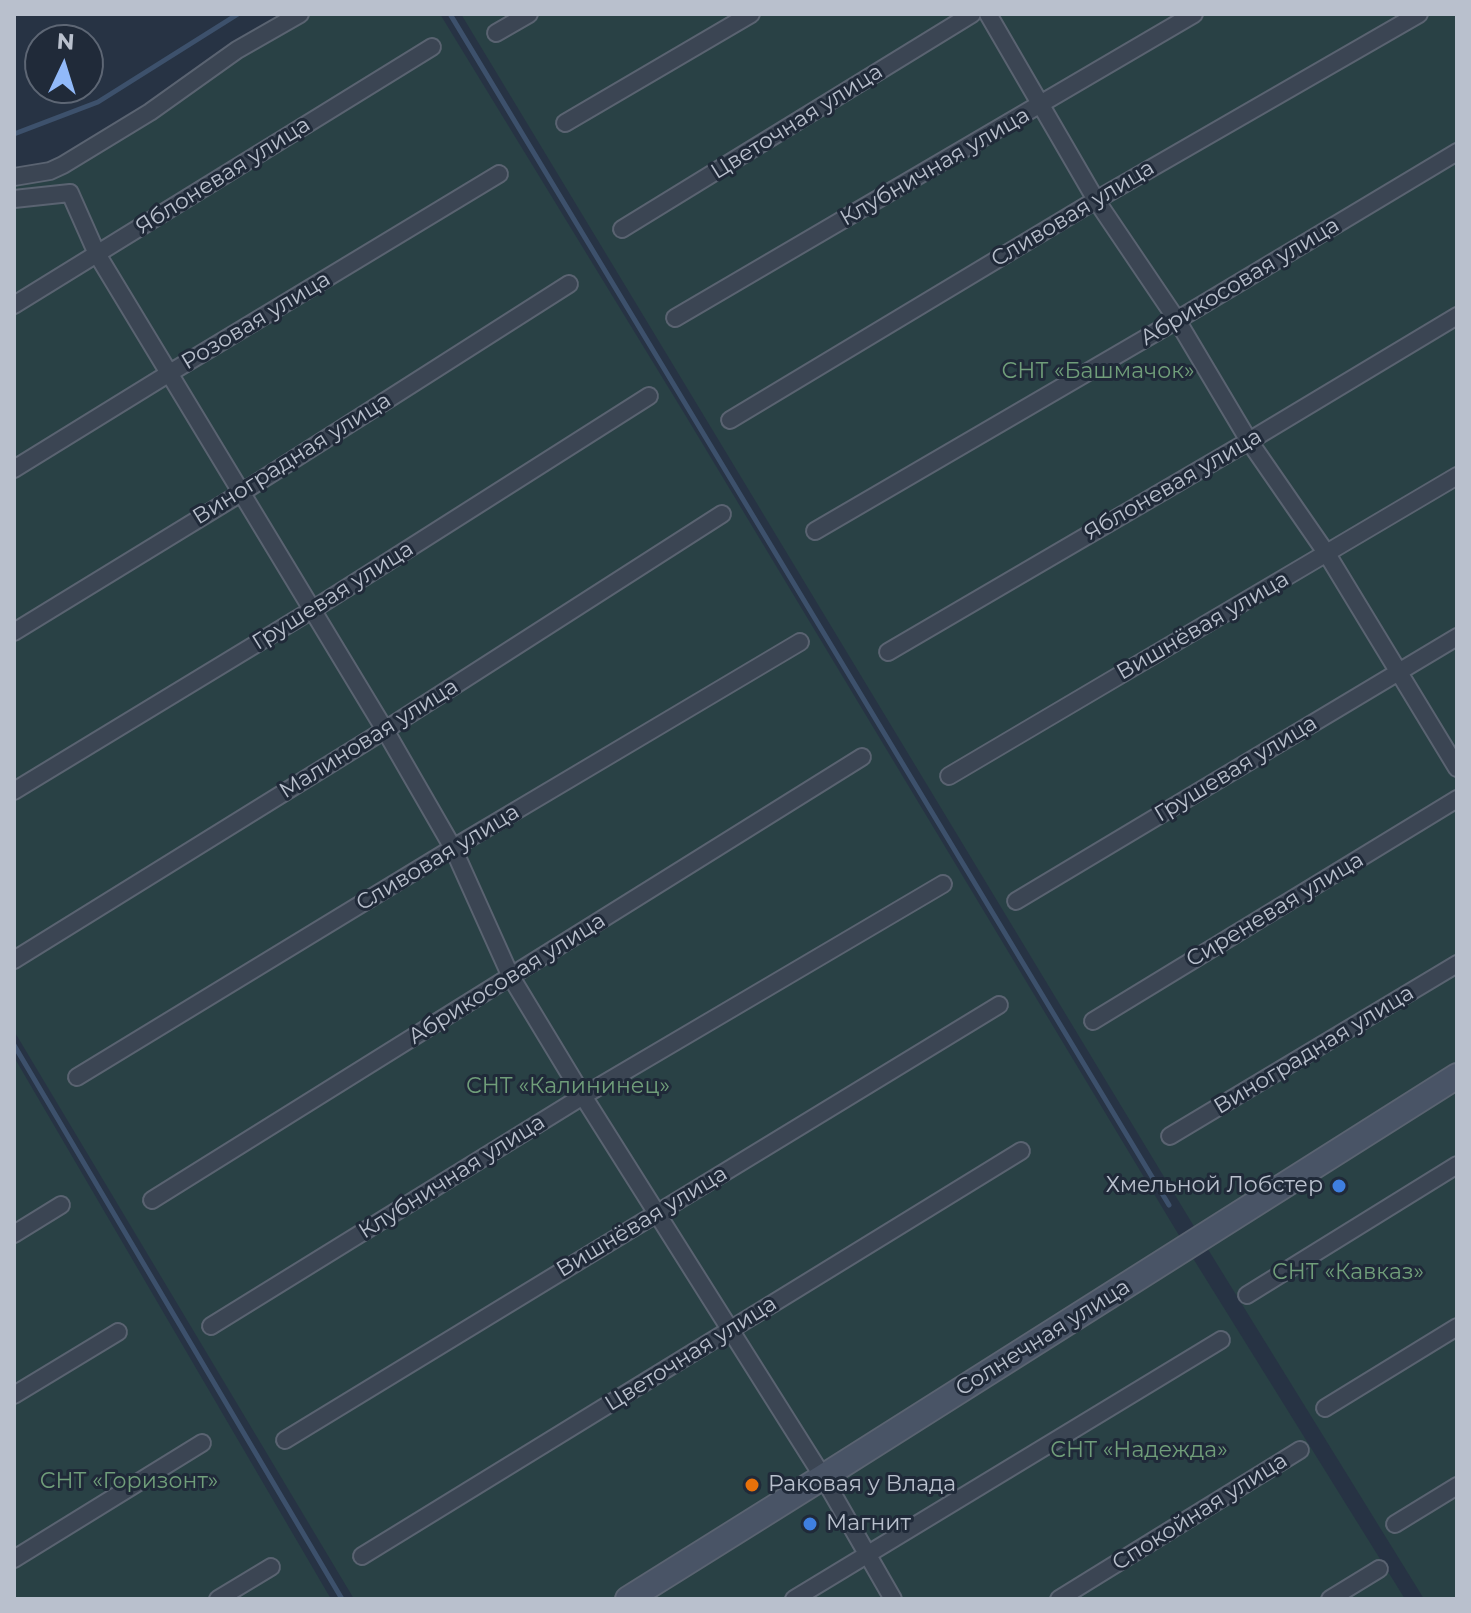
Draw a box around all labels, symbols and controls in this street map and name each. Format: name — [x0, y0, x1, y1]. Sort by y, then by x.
north arrow — [24, 24, 104, 104]
text: N — [56, 27, 75, 56]
street label: Цветочная улица — [706, 59, 888, 185]
street label: Клубничная улица — [836, 102, 1034, 232]
street label: Яблоневая улица — [131, 112, 315, 240]
street label: Сливовая улица — [987, 155, 1159, 273]
street label: Абрикосовая улица — [1136, 212, 1344, 352]
street label: Розовая улица — [177, 266, 335, 376]
park label: СНТ «Башмачок» — [1002, 359, 1194, 385]
street label: Виноградная улица — [188, 387, 396, 531]
street label: Яблоневая улица — [1079, 423, 1267, 547]
street label: Грушевая улица — [248, 536, 418, 656]
street label: Вишнёвая улица — [1112, 566, 1294, 686]
street label: Малиновая улица — [275, 673, 463, 805]
street label: Грушевая улица — [1150, 710, 1322, 828]
street label: Сливовая улица — [352, 799, 524, 917]
street label: Сиреневая улица — [1182, 847, 1368, 973]
street label: Абрикосовая улица — [404, 908, 610, 1050]
street label: Виноградная улица — [1209, 980, 1419, 1120]
park label: СНТ «Калининец» — [466, 1074, 670, 1100]
street label: Клубничная улица — [354, 1109, 550, 1245]
street label: Вишнёвая улица — [552, 1161, 732, 1283]
place label: Хмельной Лобстер — [1106, 1173, 1323, 1199]
marker: Хмельной Лобстер — [1330, 1177, 1348, 1195]
park label: СНТ «Кавказ» — [1272, 1260, 1424, 1286]
street label: Солнечная улица — [951, 1274, 1135, 1402]
street label: Цветочная улица — [600, 1291, 782, 1417]
park label: СНТ «Надежда» — [1050, 1438, 1228, 1464]
street label: Спокойная улица — [1108, 1447, 1292, 1577]
park label: СНТ «Горизонт» — [40, 1469, 218, 1495]
place label: Раковая у Влада — [768, 1472, 956, 1498]
marker: Раковая у Влада — [743, 1476, 761, 1494]
place label: Магнит — [826, 1511, 911, 1537]
marker: Магнит — [801, 1515, 819, 1533]

